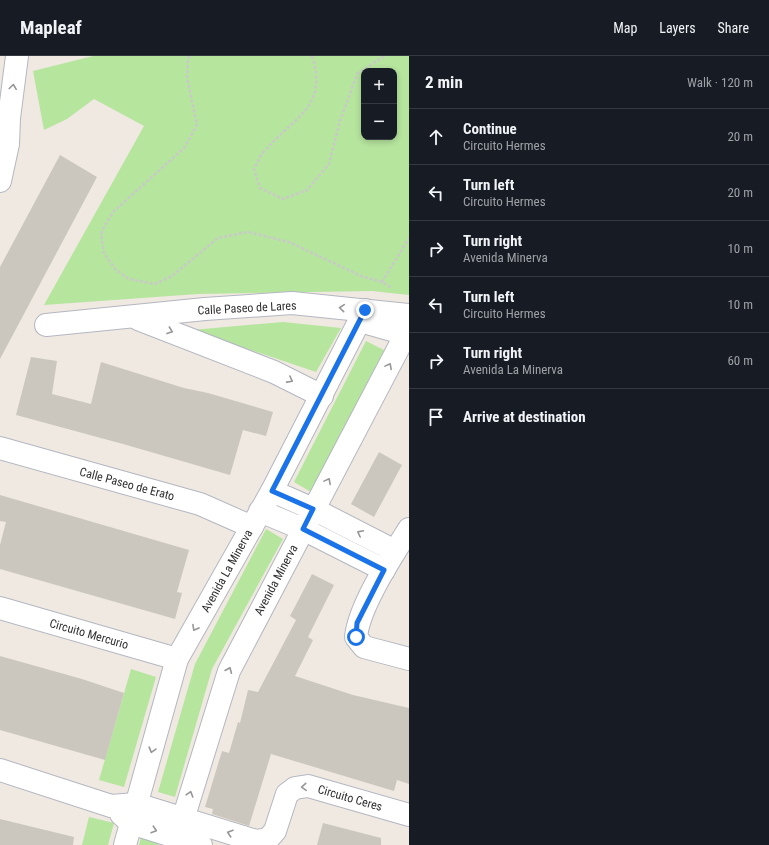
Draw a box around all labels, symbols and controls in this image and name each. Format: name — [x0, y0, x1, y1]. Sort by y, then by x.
text: Mapleaf — [20, 16, 82, 39]
text: Map — [613, 20, 637, 36]
text: Layers — [659, 20, 696, 36]
text: Share — [718, 20, 749, 36]
map controls — [361, 68, 397, 140]
button: + — [361, 68, 397, 104]
text: 2 min — [425, 72, 463, 92]
text: Walk · 120 m — [687, 75, 753, 90]
one-way arrow — [8, 84, 17, 90]
button: − — [361, 104, 397, 140]
text: Continue — [463, 120, 517, 138]
icon: ahead — [425, 126, 447, 148]
text: 20 m — [727, 129, 753, 144]
text: Circuito Hermes — [463, 138, 546, 153]
text: Turn left — [463, 176, 514, 194]
icon: left — [425, 182, 447, 204]
text: 20 m — [727, 185, 753, 200]
text: Circuito Hermes — [463, 194, 546, 209]
text: Turn right — [463, 232, 522, 250]
icon: right — [425, 238, 447, 260]
text: 10 m — [727, 241, 753, 256]
text: Avenida Minerva — [463, 250, 548, 265]
text: Turn left — [463, 288, 514, 306]
icon: left — [425, 294, 447, 316]
text: 10 m — [727, 297, 753, 312]
street label: Calle Paseo de Lares — [197, 298, 297, 318]
route end — [356, 301, 374, 319]
one-way arrow — [339, 304, 345, 313]
text: Circuito Hermes — [463, 306, 546, 321]
one-way arrow — [166, 326, 173, 334]
text: Turn right — [463, 344, 522, 362]
icon: right — [425, 350, 447, 372]
text: 60 m — [727, 353, 753, 368]
text: Avenida La Minerva — [463, 362, 563, 377]
one-way arrow — [385, 363, 392, 370]
one-way arrow — [286, 375, 293, 383]
icon: arrive — [425, 406, 447, 428]
text: Arrive at destination — [463, 408, 586, 426]
street label: Calle Paseo de Erato — [78, 465, 176, 503]
one-way arrow — [323, 477, 331, 485]
street label: Avenida La Minerva — [198, 527, 256, 615]
one-way arrow — [357, 531, 364, 538]
street label: Avenida Minerva — [251, 542, 301, 618]
street label: Circuito Mercurio — [48, 616, 130, 652]
one-way arrow — [192, 624, 199, 631]
route start — [347, 628, 365, 646]
one-way arrow — [225, 667, 233, 674]
one-way arrow — [148, 746, 157, 753]
one-way arrow — [301, 782, 307, 791]
street label: Circuito Ceres — [316, 782, 384, 814]
one-way arrow — [185, 791, 194, 798]
one-way arrow — [150, 825, 157, 834]
one-way arrow — [227, 829, 234, 838]

